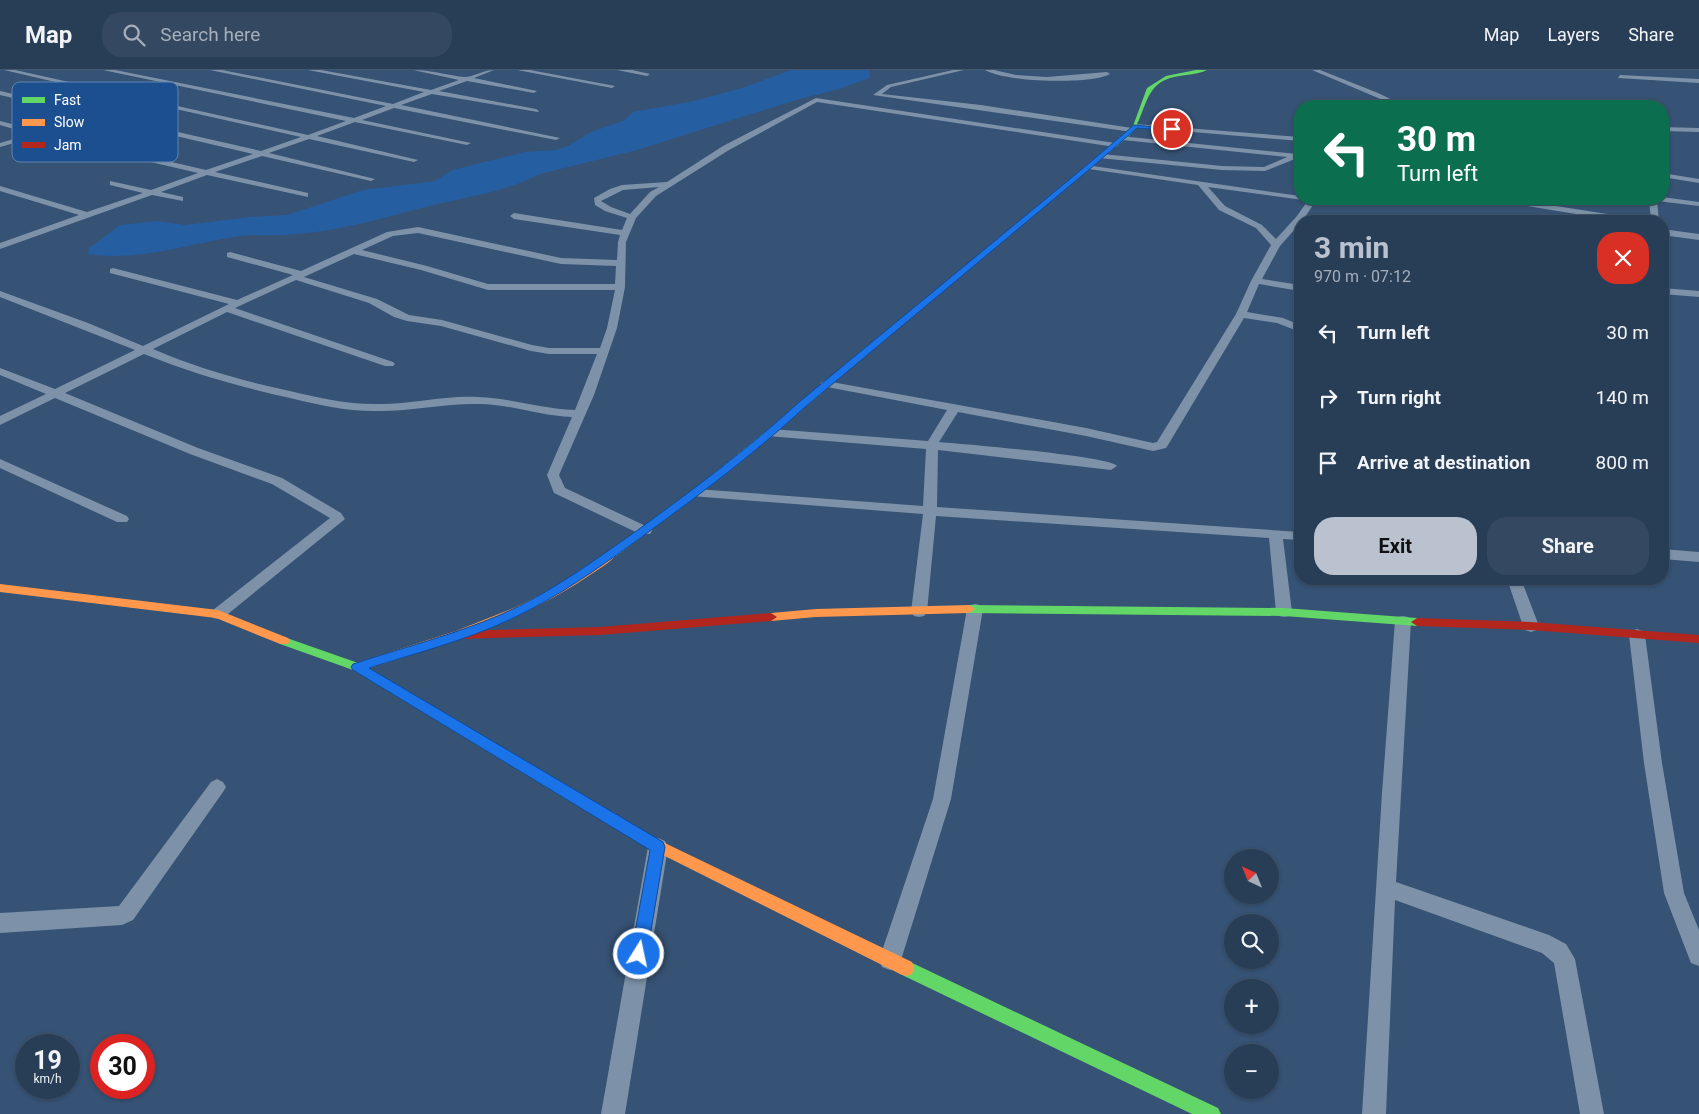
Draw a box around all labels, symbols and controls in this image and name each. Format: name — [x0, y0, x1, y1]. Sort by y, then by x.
search box — [102, 12, 452, 57]
text: Map — [25, 21, 72, 49]
icon: search — [120, 21, 148, 49]
text: Search here — [160, 23, 260, 46]
text: Map — [1484, 24, 1519, 45]
text: Layers — [1547, 24, 1600, 45]
text: Share — [1628, 24, 1674, 45]
legend — [12, 82, 178, 162]
text: Fast — [54, 92, 81, 108]
pin — [1151, 108, 1193, 150]
text: Slow — [54, 114, 85, 130]
icon: arrive — [1158, 115, 1186, 143]
text: 30 m — [1397, 119, 1476, 160]
icon: left — [1314, 120, 1379, 185]
text: Jam — [54, 137, 82, 153]
text: Turn left — [1397, 161, 1478, 186]
text: 3 min — [1314, 230, 1389, 265]
button: close — [1597, 232, 1649, 284]
text: 970 m · 07:12 — [1314, 267, 1411, 286]
icon: left — [1314, 319, 1342, 347]
text: Turn left — [1357, 321, 1430, 344]
text: 30 m — [1606, 321, 1649, 344]
icon: right — [1314, 384, 1342, 412]
text: Turn right — [1357, 386, 1441, 409]
text: 140 m — [1596, 386, 1649, 409]
icon: arrive — [1314, 449, 1342, 477]
text: Arrive at destination — [1357, 451, 1530, 474]
text: 800 m — [1596, 451, 1649, 474]
button: Exit — [1314, 517, 1477, 575]
button: Share — [1487, 517, 1649, 575]
north arrow — [1224, 849, 1279, 904]
map controls — [1224, 849, 1279, 1099]
button: search — [1224, 914, 1279, 969]
position arrow — [612, 927, 664, 979]
button: + — [1224, 979, 1279, 1034]
speed limit sign: 30 — [90, 1034, 155, 1099]
button: − — [1224, 1044, 1279, 1099]
text: 19 — [33, 1046, 62, 1075]
text: km/h — [33, 1072, 62, 1086]

